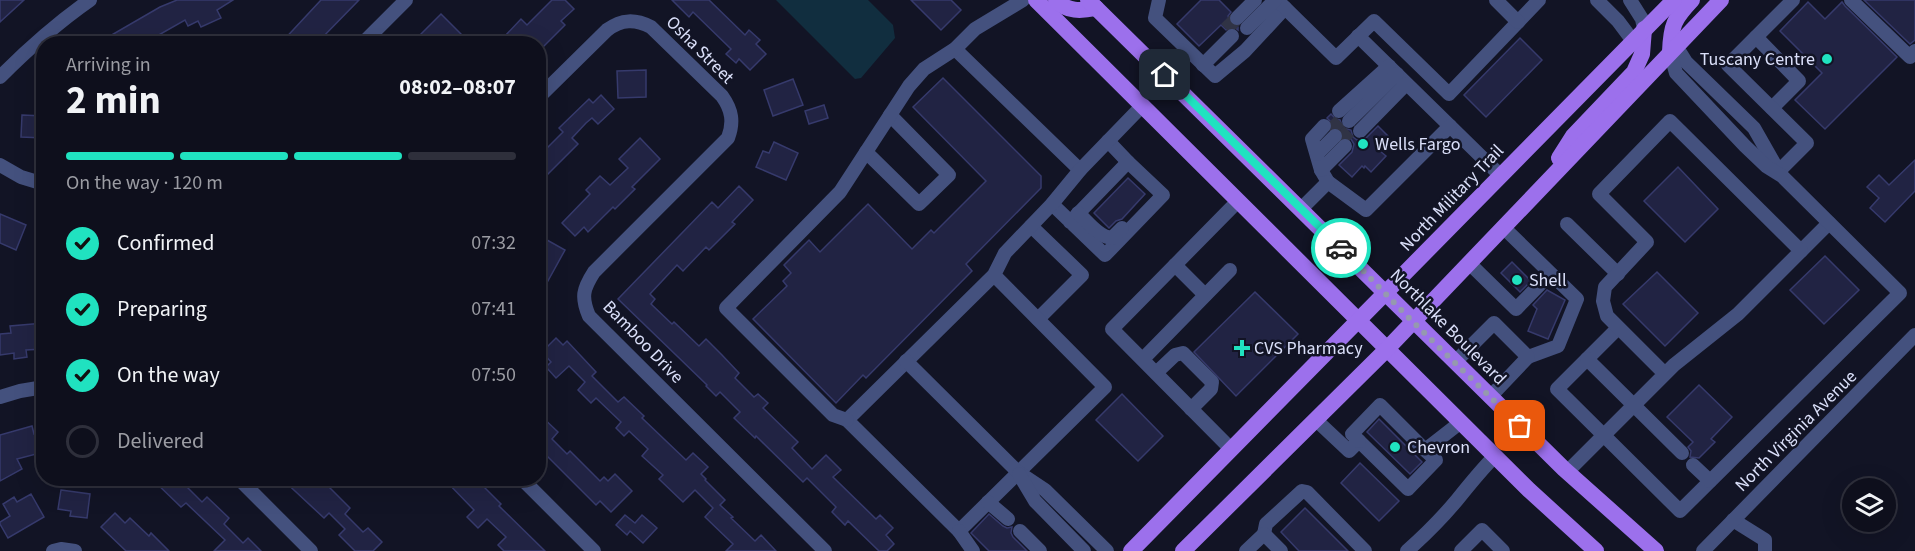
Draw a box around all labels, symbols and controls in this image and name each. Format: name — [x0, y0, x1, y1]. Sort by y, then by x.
street label: Osha Street — [660, 10, 740, 90]
place label: Tuscany Centre — [1700, 47, 1815, 72]
pin — [1139, 49, 1190, 100]
text: Arriving in — [66, 51, 151, 79]
marker: Tuscany Centre — [1820, 52, 1834, 66]
icon: home — [1148, 58, 1181, 91]
text: 08:02–08:07 — [399, 71, 516, 103]
text: 2 min — [66, 73, 161, 129]
place label: Wells Fargo — [1375, 132, 1460, 157]
marker: Wells Fargo — [1356, 137, 1370, 151]
street label: North Military Trail — [1394, 139, 1510, 257]
text: On the way · 120 m — [66, 169, 223, 197]
courier — [1311, 218, 1371, 278]
icon: check — [66, 227, 99, 260]
text: Confirmed — [117, 227, 214, 259]
text: 07:32 — [471, 229, 516, 257]
icon: car — [1325, 232, 1358, 265]
street label: Northlake Boulevard — [1384, 263, 1512, 391]
place label: Shell — [1529, 268, 1567, 293]
marker: Shell — [1510, 273, 1524, 287]
icon: check — [66, 293, 99, 326]
text: Preparing — [117, 293, 207, 325]
text: 07:41 — [471, 295, 516, 323]
street label: Bamboo Drive — [597, 295, 689, 389]
place label: CVS Pharmacy — [1254, 336, 1363, 361]
marker: CVS Pharmacy — [1235, 341, 1249, 355]
icon: check — [66, 359, 99, 392]
text: On the way — [117, 359, 220, 391]
text: 07:50 — [471, 361, 516, 389]
street label: North Virginia Avenue — [1730, 365, 1862, 497]
pin — [1494, 400, 1545, 451]
icon: bag — [1503, 409, 1536, 442]
text: Delivered — [117, 425, 204, 457]
place label: Chevron — [1407, 435, 1470, 460]
marker: Chevron — [1388, 440, 1402, 454]
map controls — [1842, 478, 1896, 532]
button: layers — [1842, 478, 1896, 532]

